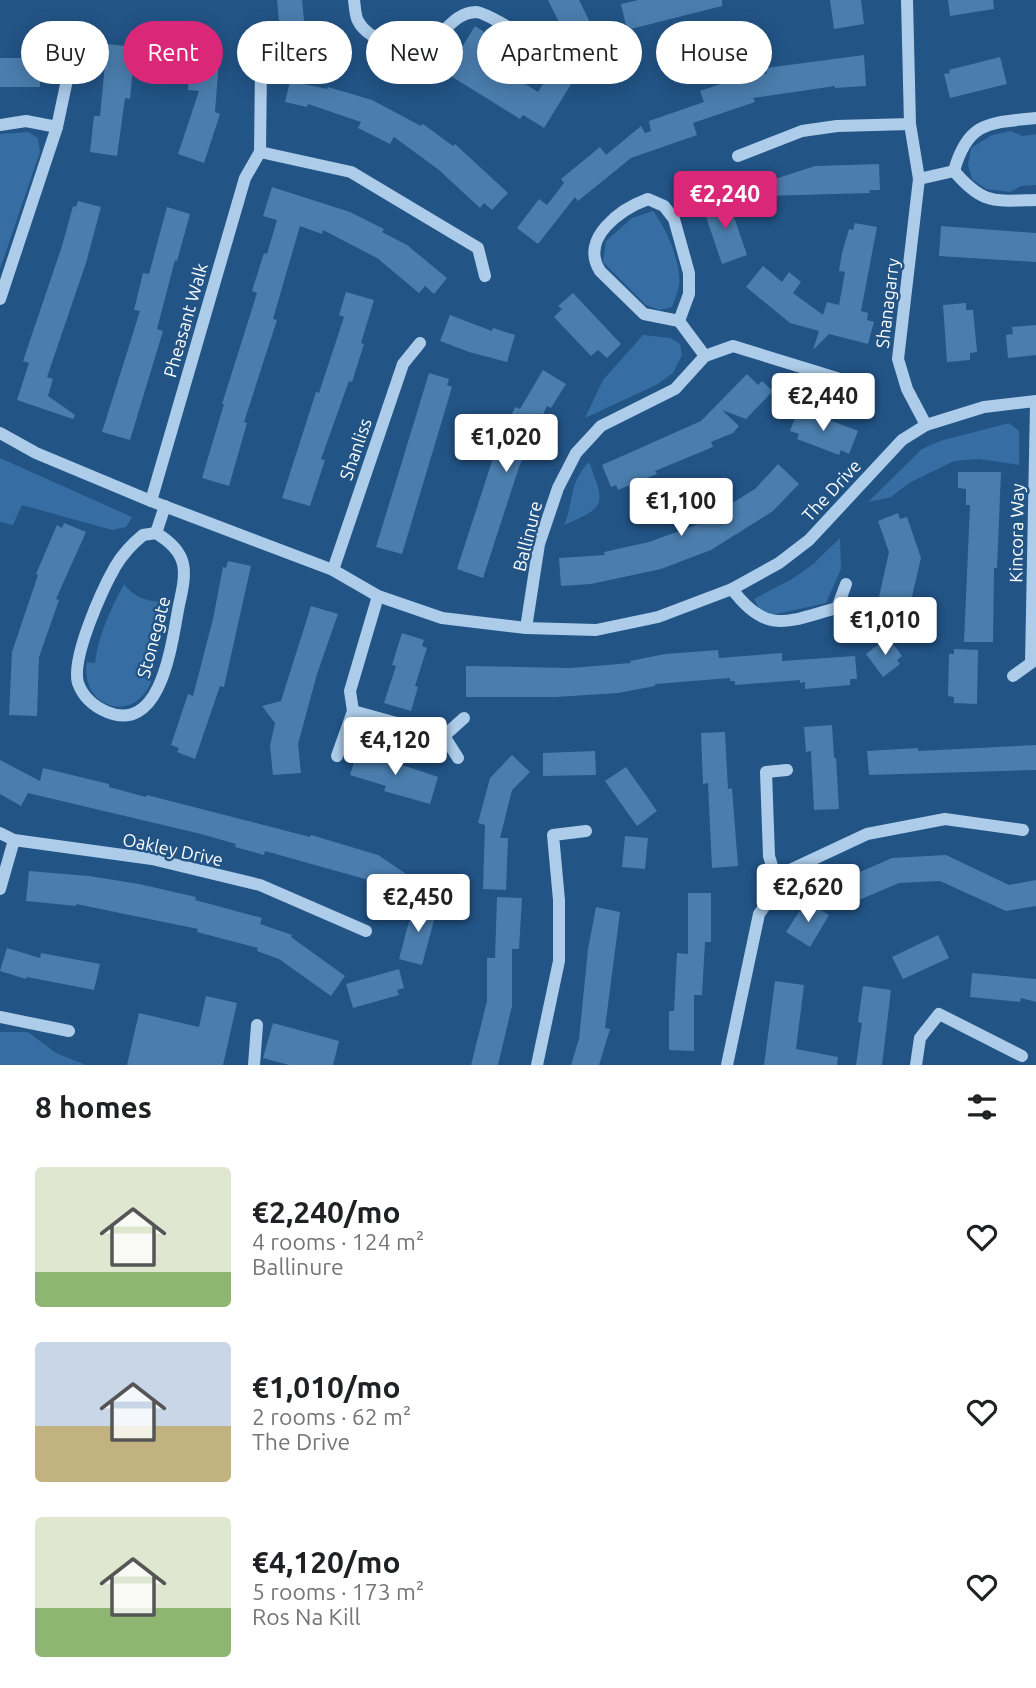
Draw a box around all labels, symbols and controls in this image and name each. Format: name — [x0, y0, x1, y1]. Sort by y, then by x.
chip: Buy — [21, 21, 109, 84]
chip: Rent — [123, 21, 223, 84]
chip: Filters — [237, 21, 352, 84]
chip: New — [366, 21, 463, 84]
chip: Apartment — [477, 21, 642, 84]
chip: House — [656, 21, 772, 84]
pin: €2,240 — [668, 172, 782, 231]
text: €2,240 — [690, 181, 760, 206]
street label: Shanagarry — [872, 256, 902, 349]
street label: Pheasant Walk — [159, 260, 211, 380]
pin: €2,440 — [766, 374, 880, 433]
text: €2,440 — [788, 383, 858, 408]
pin: €1,020 — [449, 414, 563, 474]
street label: Shanliss — [335, 415, 375, 482]
text: €1,020 — [471, 424, 541, 449]
street label: The Drive — [797, 455, 865, 525]
pin: €1,100 — [624, 478, 738, 538]
street label: Kincora Way — [1005, 483, 1027, 583]
text: €1,100 — [646, 488, 716, 513]
street label: Ballinure — [509, 499, 545, 573]
street label: Stonegate — [132, 594, 174, 680]
pin: €1,010 — [828, 598, 942, 657]
text: €1,010 — [850, 607, 920, 632]
pin: €4,120 — [338, 718, 452, 777]
text: €4,120 — [360, 727, 430, 752]
street label: Oakley Drive — [121, 829, 225, 869]
pin: €2,620 — [751, 864, 865, 924]
pin: €2,450 — [361, 874, 475, 934]
text: €2,620 — [773, 874, 843, 899]
text: €2,450 — [383, 884, 453, 909]
icon: filters — [963, 1088, 1001, 1126]
text: 8 homes — [35, 1090, 152, 1124]
icon: home — [91, 1195, 175, 1279]
text: €2,240/mo — [252, 1195, 401, 1229]
icon: heart — [963, 1218, 1001, 1256]
text: 4 rooms · 124 m² — [252, 1229, 424, 1254]
text: Ballinure — [252, 1254, 344, 1279]
icon: home — [91, 1370, 175, 1454]
text: €1,010/mo — [252, 1370, 401, 1404]
icon: heart — [963, 1393, 1001, 1431]
text: 2 rooms · 62 m² — [252, 1404, 411, 1429]
text: The Drive — [252, 1429, 350, 1454]
icon: home — [91, 1545, 175, 1629]
text: €4,120/mo — [252, 1545, 401, 1579]
icon: heart — [963, 1568, 1001, 1606]
text: 5 rooms · 173 m² — [252, 1579, 424, 1604]
text: Ros Na Kill — [252, 1604, 361, 1629]

